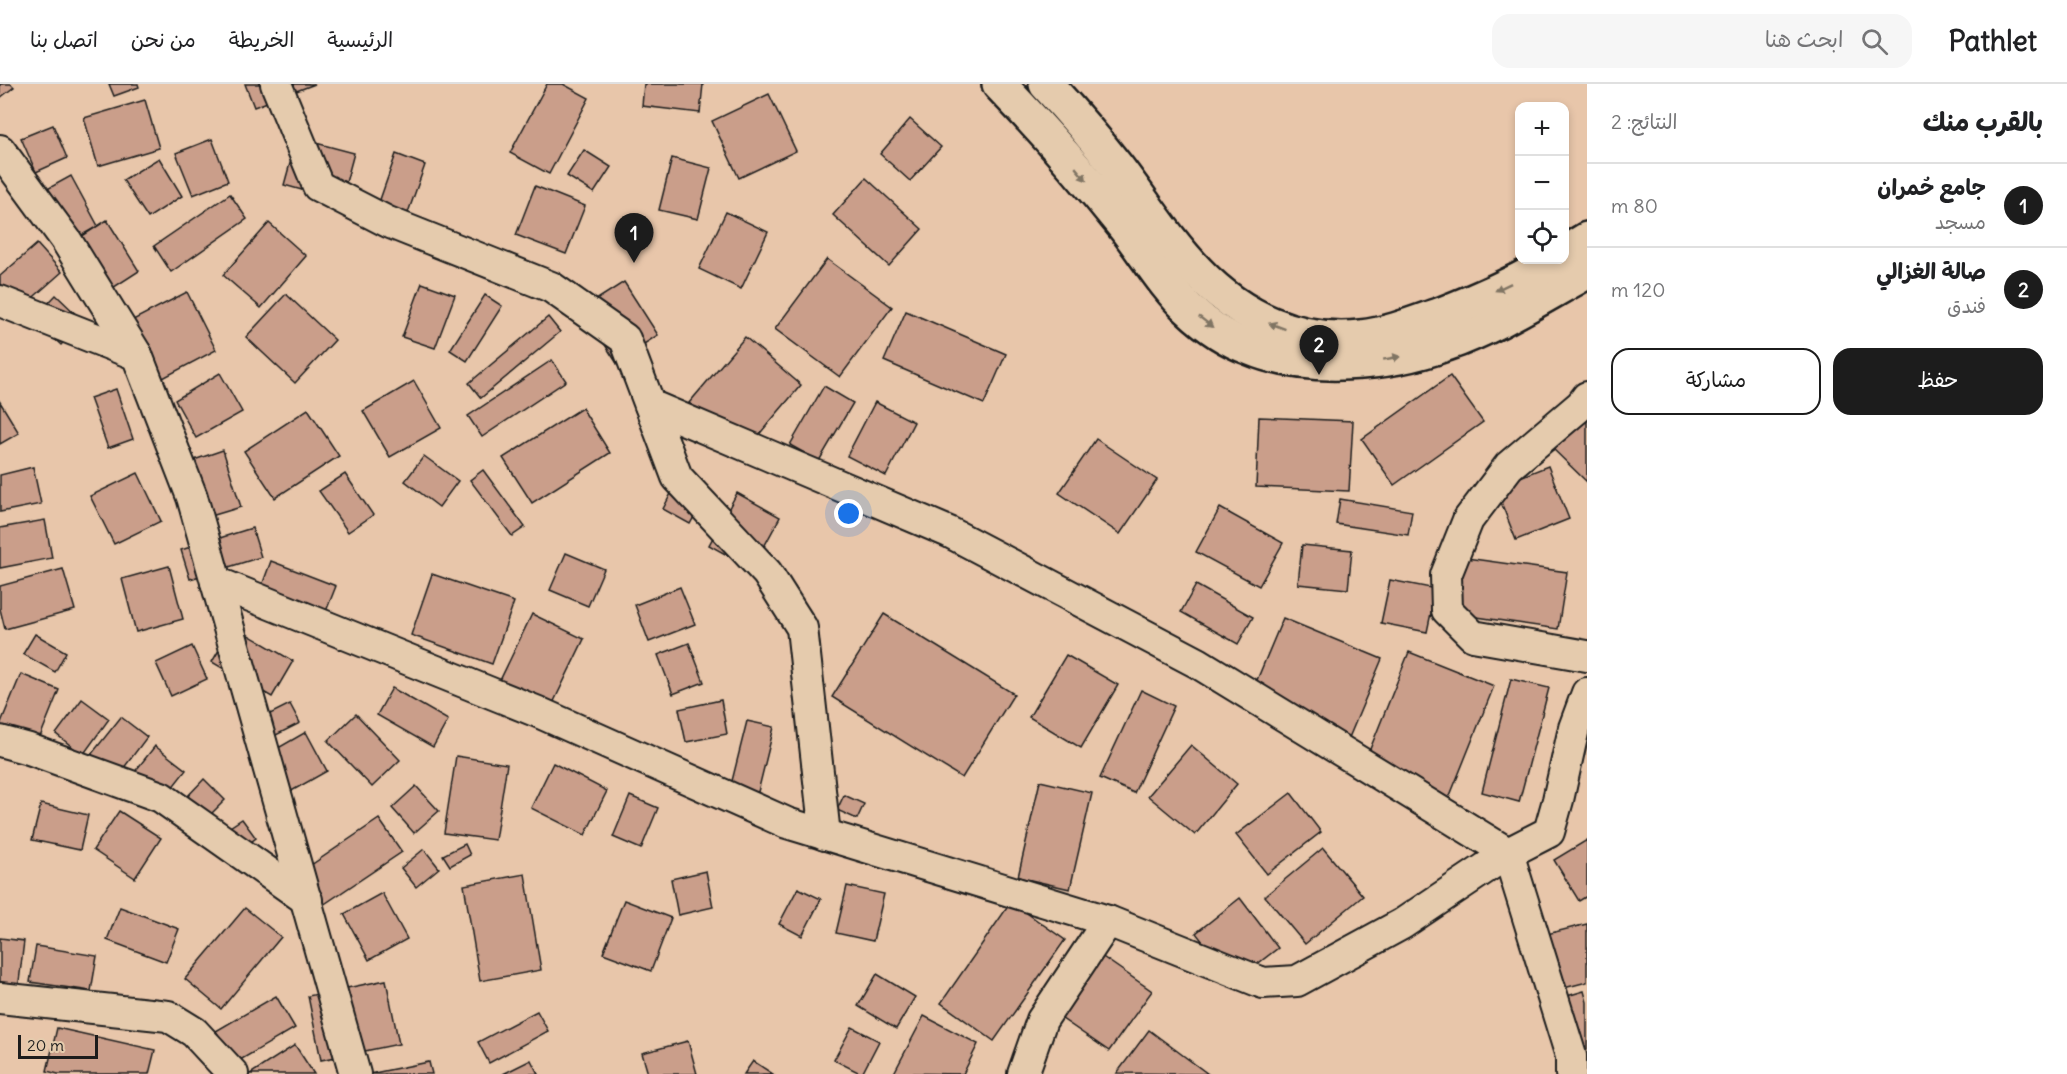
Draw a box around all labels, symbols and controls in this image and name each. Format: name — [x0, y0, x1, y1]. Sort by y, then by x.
search box — [1492, 14, 1912, 68]
text: Pathlet — [1948, 23, 2037, 59]
text: ابحث هنا — [1765, 25, 1843, 53]
icon: search — [1858, 25, 1891, 58]
text: اتصل بنا — [30, 26, 98, 53]
text: من نحن — [131, 26, 196, 53]
text: الخريطة — [229, 26, 294, 53]
text: الرئيسية — [327, 26, 393, 53]
map controls — [1515, 102, 1569, 264]
button: + — [1515, 102, 1569, 156]
text: بالقرب منك — [1923, 105, 2043, 138]
text: النتائج: 2 — [1611, 109, 1677, 134]
button: − — [1515, 156, 1569, 210]
one-way arrow — [1074, 166, 1087, 182]
text: جامع حُمران — [1877, 173, 1986, 201]
text: 80 m — [1611, 193, 1658, 218]
text: 1 — [2020, 193, 2027, 218]
text: مسجد — [1935, 209, 1986, 234]
button: locate — [1515, 210, 1569, 264]
pin: 1 — [614, 214, 654, 263]
text: صالة الغزالي — [1876, 257, 1986, 285]
text: 120 m — [1611, 277, 1665, 302]
text: 2 — [2018, 277, 2029, 302]
one-way arrow — [1495, 283, 1512, 292]
text: فندق — [1947, 293, 1986, 318]
one-way arrow — [1198, 316, 1214, 329]
one-way arrow — [1268, 321, 1286, 331]
pin: 2 — [1300, 326, 1338, 375]
button: مشاركة — [1611, 348, 1821, 415]
button: حفظ — [1833, 348, 2043, 415]
one-way arrow — [1382, 353, 1401, 362]
your location — [834, 499, 863, 528]
scale bar — [18, 1032, 98, 1060]
text: 20 m — [27, 1035, 64, 1055]

